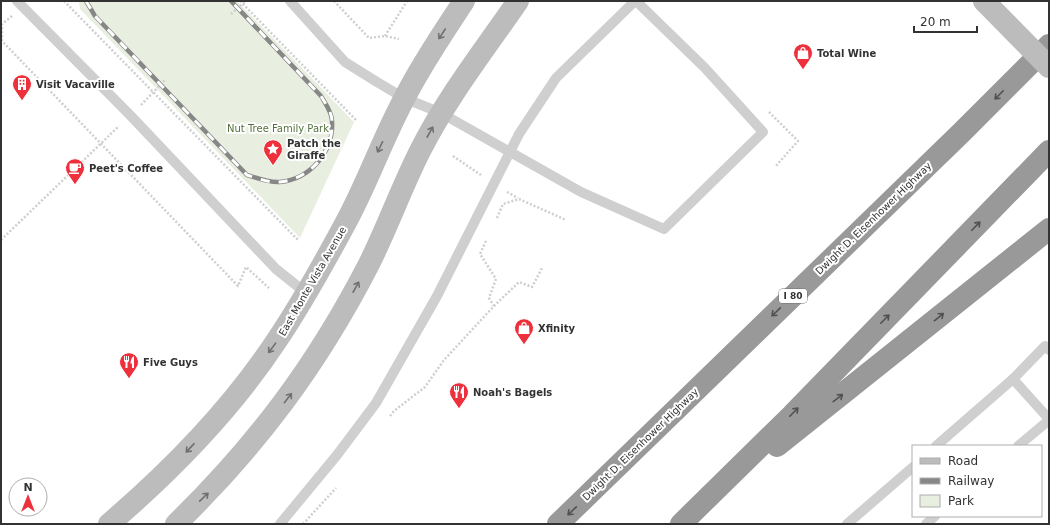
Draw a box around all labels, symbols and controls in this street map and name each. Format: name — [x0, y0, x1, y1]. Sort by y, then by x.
scale bar — [914, 8, 977, 34]
text: 20 m — [920, 15, 951, 29]
one-way arrow — [438, 28, 447, 39]
shop icon: Total Wine — [792, 42, 814, 70]
place label: Total Wine — [817, 48, 876, 59]
building icon: Visit Vacaville — [11, 73, 33, 101]
place label: Visit Vacaville — [36, 79, 115, 90]
one-way arrow — [994, 90, 1004, 100]
park label: Nut Tree Family Park — [227, 123, 329, 134]
one-way arrow — [427, 126, 435, 138]
place icon: Patch the Giraffe — [262, 138, 284, 166]
place label: Patch the Giraffe — [287, 138, 341, 161]
one-way arrow — [376, 141, 383, 153]
cafe icon: Peet's Coffee — [64, 157, 86, 185]
street label: Dwight D. Eisenhower Highway — [813, 160, 934, 277]
place label: Peet's Coffee — [89, 163, 163, 174]
one-way arrow — [971, 221, 981, 231]
street label: East Monte Vista Avenue — [277, 225, 348, 338]
one-way arrow — [353, 281, 361, 293]
road number: I 80 — [779, 289, 807, 303]
one-way arrow — [771, 308, 781, 317]
one-way arrow — [934, 313, 945, 321]
one-way arrow — [880, 314, 890, 324]
shop icon: Xfinity — [513, 317, 535, 345]
place label: Xfinity — [538, 323, 575, 334]
one-way arrow — [268, 342, 276, 353]
restaurant icon: Five Guys — [118, 351, 140, 379]
place label: Five Guys — [143, 357, 198, 368]
restaurant icon: Noah's Bagels — [448, 381, 470, 409]
street label: Dwight D. Eisenhower Highway — [580, 386, 701, 503]
place label: Noah's Bagels — [473, 387, 552, 398]
one-way arrow — [284, 392, 292, 403]
one-way arrow — [832, 394, 843, 403]
one-way arrow — [789, 407, 799, 417]
one-way arrow — [186, 443, 195, 453]
legend — [912, 445, 1042, 517]
text: Road — [948, 454, 978, 468]
text: Railway — [948, 474, 994, 488]
north arrow — [8, 477, 48, 517]
text: N — [23, 481, 33, 494]
one-way arrow — [199, 492, 209, 502]
text: Park — [948, 494, 974, 508]
one-way arrow — [567, 506, 577, 515]

